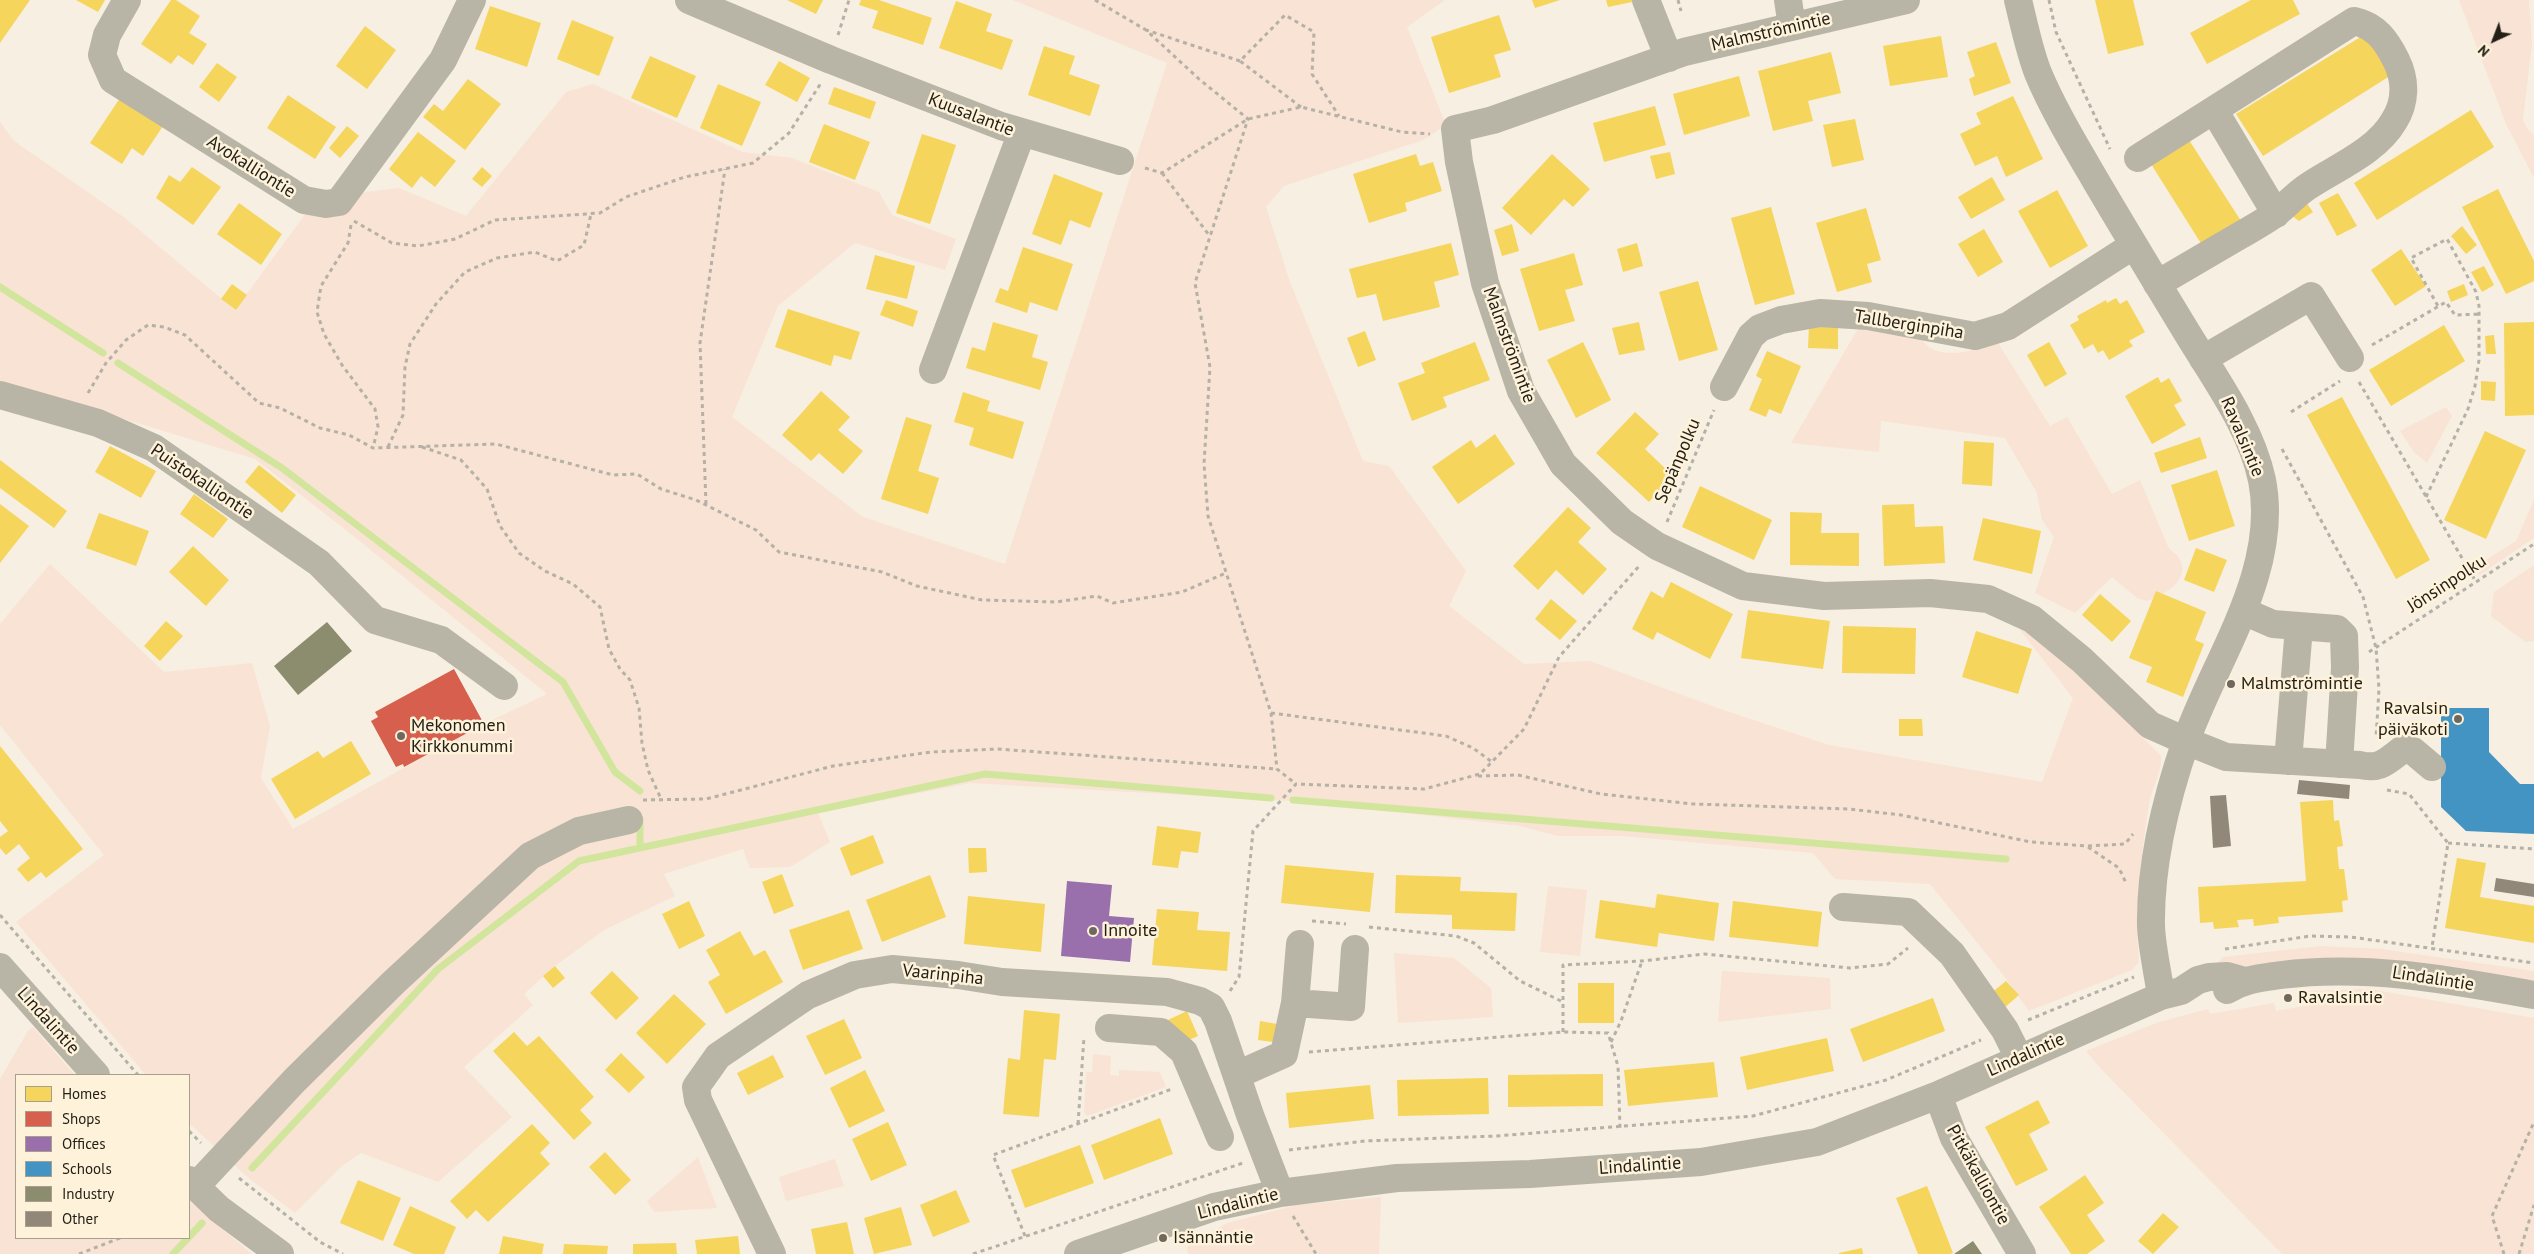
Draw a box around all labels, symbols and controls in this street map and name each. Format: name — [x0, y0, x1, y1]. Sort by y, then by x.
street label: Malmströmintie — [1709, 8, 1833, 56]
north arrow — [2469, 15, 2519, 65]
text: N — [2474, 41, 2493, 61]
street label: Kuusalantie — [925, 89, 1017, 141]
street label: Avokalliontie — [203, 131, 299, 203]
street label: Malmströmintie — [1478, 284, 1540, 406]
street label: Tallberginpiha — [1853, 306, 1965, 344]
street label: Ravalsintie — [2216, 394, 2268, 480]
street label: Sepänpolku — [1650, 415, 1706, 507]
street label: Puistokalliontie — [146, 440, 258, 524]
street label: Jönsinpolku — [2403, 550, 2491, 618]
place label: Malmströmintie — [2241, 673, 2363, 695]
marker: Malmströmintie — [2225, 678, 2237, 690]
place label: Ravalsin päiväkoti — [2378, 698, 2448, 741]
marker: Ravalsin päiväkoti — [2452, 713, 2464, 725]
place label: Mekonomen Kirkkonummi — [411, 715, 513, 758]
marker: Mekonomen Kirkkonummi — [395, 730, 407, 742]
place label: Innoite — [1103, 920, 1157, 942]
marker: Innoite — [1087, 925, 1099, 937]
street label: Vaarinpiha — [901, 960, 985, 990]
street label: Lindalintie — [2391, 962, 2475, 996]
street label: Lindalintie — [12, 983, 84, 1059]
place label: Ravalsintie — [2298, 987, 2383, 1009]
marker: Ravalsintie — [2282, 992, 2294, 1004]
street label: Lindalintie — [1984, 1028, 2068, 1082]
legend — [15, 1074, 190, 1239]
text: Homes — [62, 1084, 106, 1103]
text: Shops — [62, 1109, 101, 1128]
street label: Pitkäkalliontie — [1942, 1121, 2014, 1229]
text: Offices — [62, 1134, 106, 1153]
street label: Lindalintie — [1598, 1152, 1682, 1180]
text: Schools — [62, 1159, 112, 1178]
text: Industry — [62, 1184, 114, 1203]
street label: Lindalintie — [1195, 1184, 1281, 1224]
text: Other — [62, 1209, 98, 1228]
place label: Isännäntie — [1173, 1227, 1253, 1249]
marker: Isännäntie — [1157, 1232, 1169, 1244]

